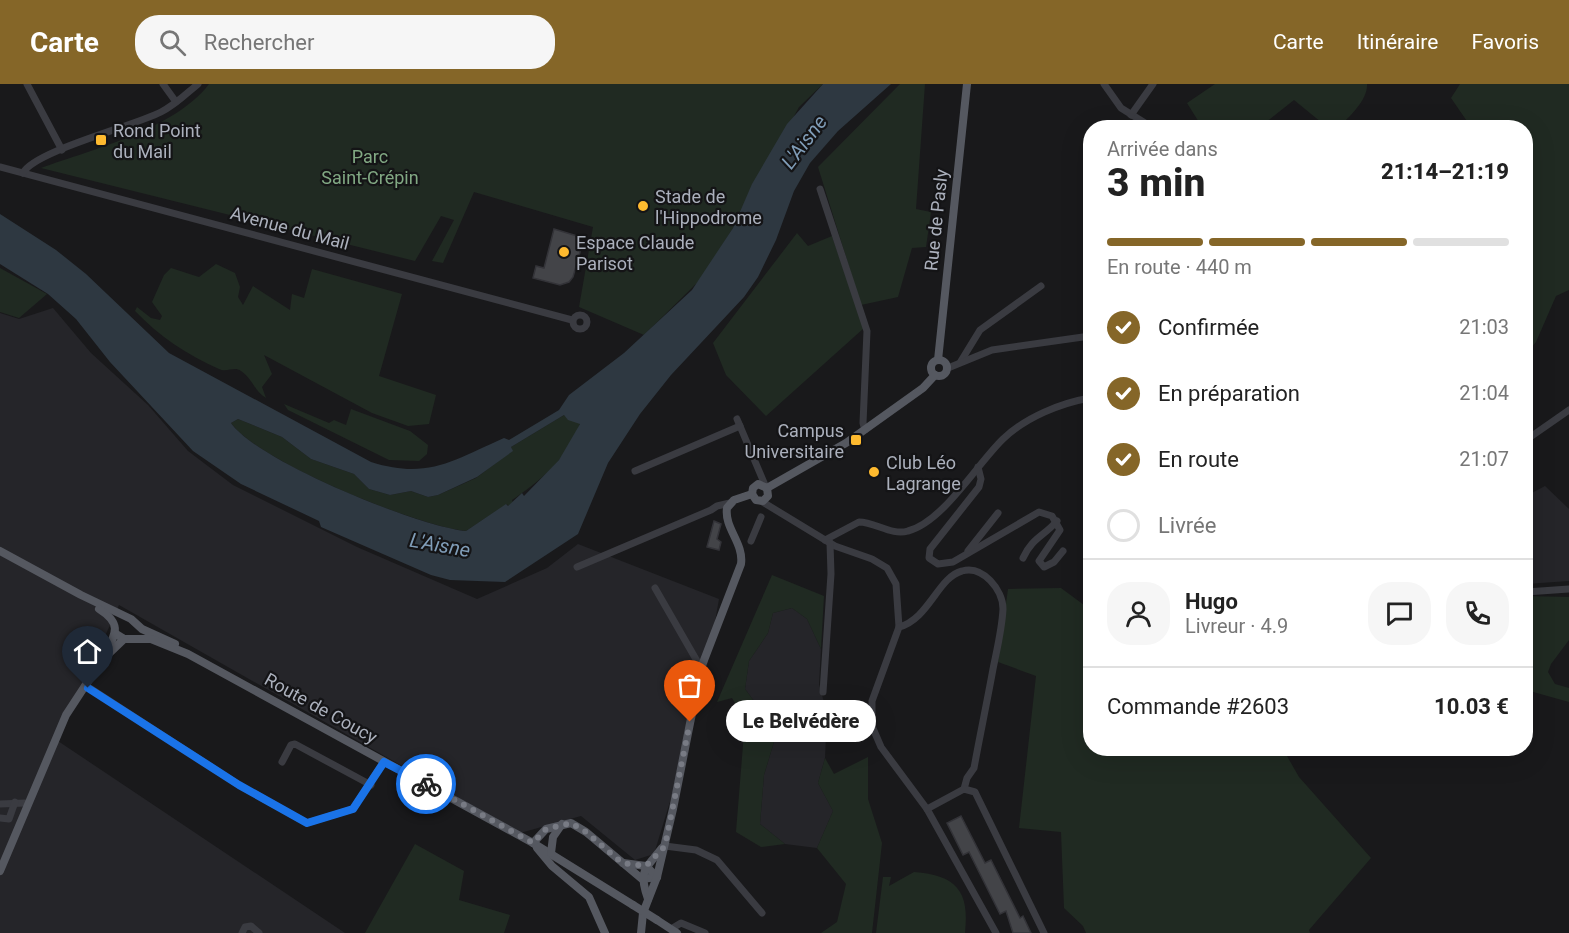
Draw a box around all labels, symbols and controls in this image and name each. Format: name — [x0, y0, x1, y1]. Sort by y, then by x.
search box — [135, 15, 555, 69]
text: Carte — [30, 26, 99, 59]
icon: search — [156, 26, 189, 59]
text: Rechercher — [204, 30, 314, 55]
text: Carte — [1273, 30, 1324, 54]
text: Itinéraire — [1357, 30, 1438, 54]
text: Favoris — [1471, 30, 1539, 54]
water label: L'Aisne — [776, 110, 832, 174]
place label: Rond Point du Mail — [113, 120, 201, 162]
marker: Rond Point du Mail — [94, 133, 108, 147]
text: Arrivée dans — [1107, 137, 1218, 161]
park label: Parc Saint-Crépin — [321, 146, 419, 188]
text: 21:14–21:19 — [1381, 159, 1509, 184]
text: 3 min — [1107, 160, 1205, 206]
street label: Rue de Pasly — [920, 167, 952, 272]
place label: Stade de l'Hippodrome — [655, 186, 762, 228]
marker: Stade de l'Hippodrome — [636, 199, 650, 213]
street label: Avenue du Mail — [228, 202, 352, 254]
place label: Espace Claude Parisot — [576, 232, 694, 274]
marker: Espace Claude Parisot — [557, 245, 571, 259]
text: En route · 440 m — [1107, 255, 1252, 279]
icon: check — [1107, 311, 1140, 344]
text: Confirmée — [1158, 315, 1259, 340]
text: 21:03 — [1459, 315, 1509, 339]
icon: check — [1107, 377, 1140, 410]
text: En préparation — [1158, 381, 1300, 406]
text: 21:04 — [1459, 381, 1509, 405]
place label: Campus Universitaire — [745, 420, 844, 462]
marker: Campus Universitaire — [849, 433, 863, 447]
icon: check — [1107, 443, 1140, 476]
text: En route — [1158, 447, 1239, 472]
text: 21:07 — [1459, 447, 1509, 471]
place label: Club Léo Lagrange — [886, 452, 961, 494]
marker: Club Léo Lagrange — [867, 465, 881, 479]
text: Livrée — [1158, 513, 1216, 538]
water label: L'Aisne — [408, 528, 472, 562]
button: person — [1107, 582, 1170, 645]
button: chat — [1368, 582, 1431, 645]
button: phone — [1446, 582, 1509, 645]
text: Hugo — [1185, 589, 1238, 614]
text: Livreur · 4.9 — [1185, 614, 1288, 638]
pin — [62, 626, 113, 688]
icon: home — [71, 635, 104, 668]
pin — [664, 660, 715, 722]
street label: Route de Coucy — [261, 668, 381, 748]
icon: bag — [673, 669, 706, 702]
text: Commande #2603 — [1107, 694, 1289, 719]
text: 10.03 € — [1434, 694, 1509, 719]
callout: Le Belvédère — [726, 701, 876, 743]
text: Le Belvédère — [743, 709, 859, 733]
courier — [396, 754, 456, 814]
icon: bike — [410, 768, 443, 801]

